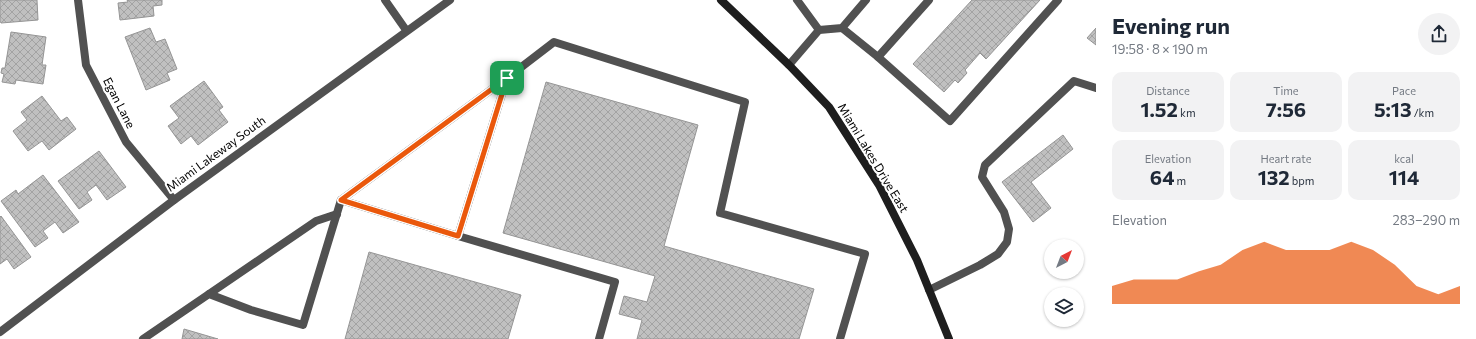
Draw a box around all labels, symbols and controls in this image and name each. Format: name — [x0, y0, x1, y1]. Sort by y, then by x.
text: Evening run — [1112, 12, 1230, 39]
button: share — [1418, 13, 1460, 55]
text: 19:58 · 8 × 190 m — [1112, 41, 1208, 57]
pin — [490, 61, 524, 95]
icon: arrive — [496, 67, 518, 89]
street label: Egan Lane — [101, 75, 139, 130]
text: Distance — [1146, 84, 1190, 97]
text: Time — [1273, 84, 1299, 97]
text: Pace — [1392, 84, 1416, 97]
text: 1.52 — [1140, 97, 1178, 121]
text: 7:56 — [1266, 97, 1306, 121]
text: 5:13 — [1374, 97, 1412, 121]
street label: Miami Lakes Drive East — [836, 100, 912, 215]
text: km — [1178, 106, 1196, 119]
text: /km — [1412, 106, 1434, 119]
street label: Miami Lakeway South — [163, 113, 268, 194]
text: Elevation — [1145, 152, 1191, 165]
text: Heart rate — [1260, 152, 1312, 165]
text: kcal — [1394, 152, 1414, 165]
text: 64 — [1150, 165, 1174, 189]
text: 132 — [1258, 165, 1290, 189]
text: 114 — [1389, 165, 1419, 189]
text: m — [1174, 174, 1186, 187]
text: bpm — [1290, 174, 1314, 187]
text: Elevation — [1112, 212, 1167, 228]
text: 283–290 m — [1393, 212, 1460, 228]
north arrow — [1044, 239, 1084, 279]
map controls — [1044, 239, 1084, 327]
button: layers — [1044, 287, 1084, 327]

